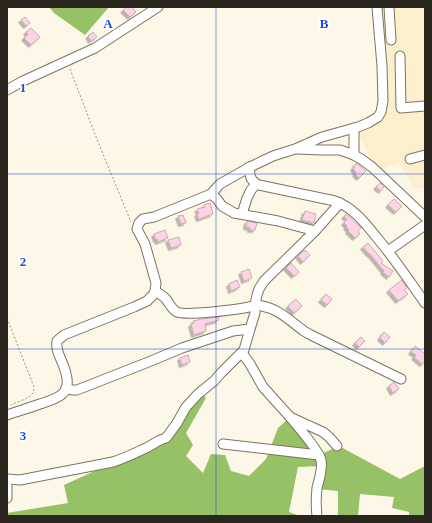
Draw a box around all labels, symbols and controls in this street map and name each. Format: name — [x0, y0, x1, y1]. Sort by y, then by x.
text: A — [103, 16, 113, 31]
text: B — [320, 16, 329, 31]
text: 1 — [20, 80, 26, 95]
text: 2 — [20, 254, 26, 269]
text: 3 — [20, 428, 27, 443]

